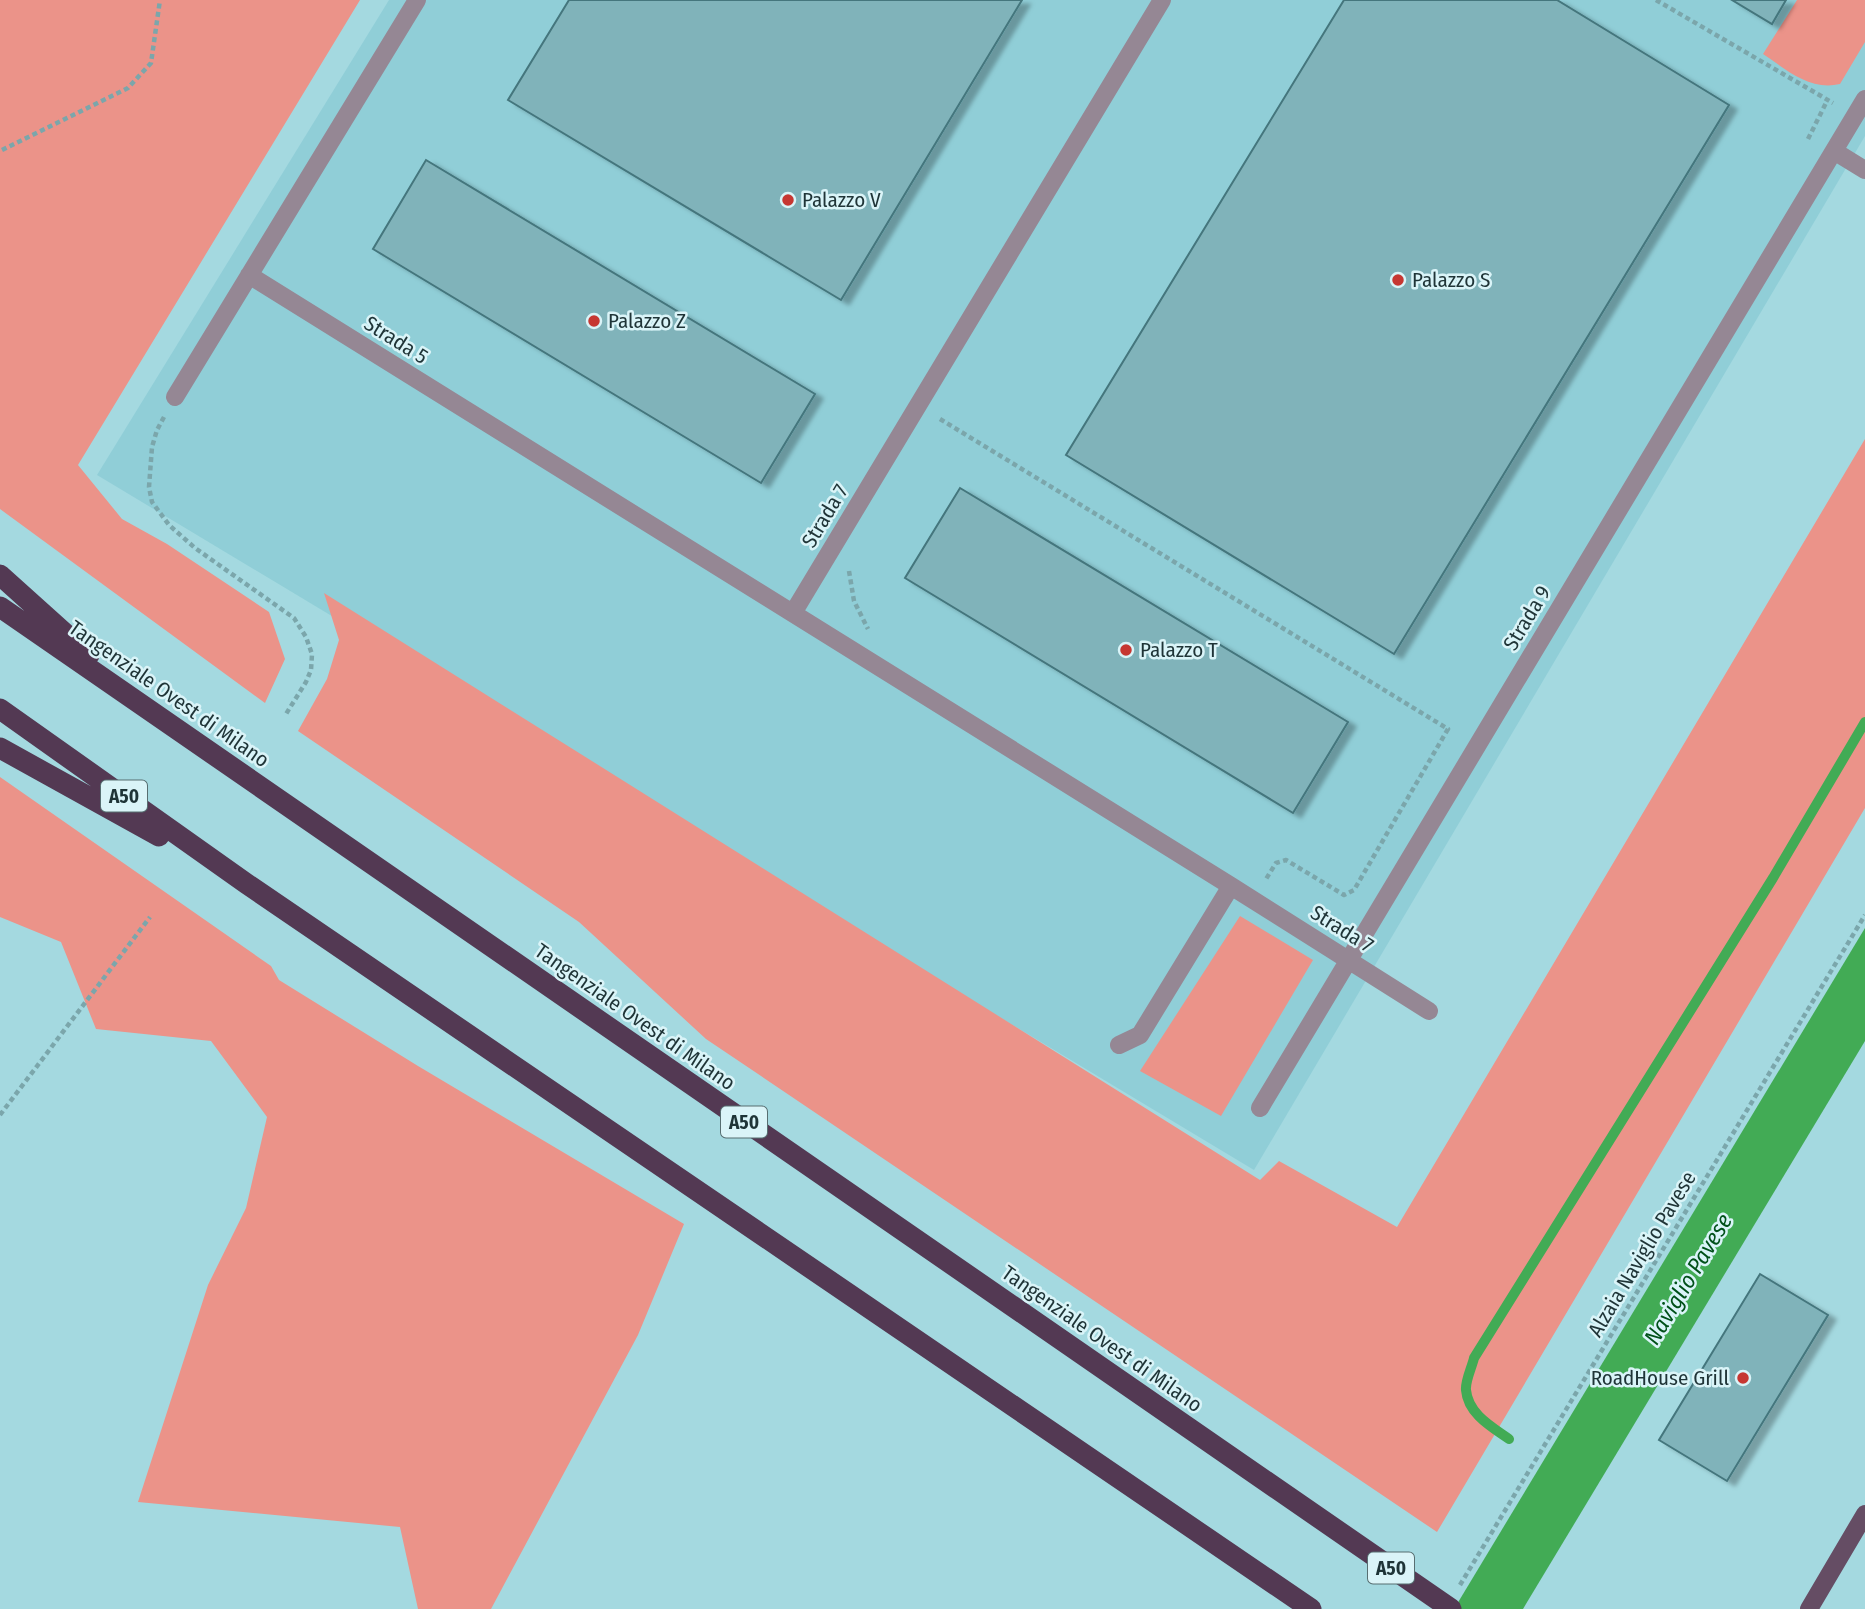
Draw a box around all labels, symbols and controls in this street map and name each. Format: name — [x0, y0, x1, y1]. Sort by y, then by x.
place label: Palazzo V — [802, 187, 881, 213]
marker: Palazzo V — [780, 192, 796, 208]
place label: Palazzo S — [1412, 267, 1491, 293]
marker: Palazzo S — [1390, 272, 1406, 288]
place label: Palazzo Z — [608, 308, 686, 334]
street label: Strada 5 — [359, 310, 433, 370]
marker: Palazzo Z — [586, 313, 602, 329]
street label: Strada 7 — [796, 480, 854, 552]
street label: Strada 9 — [1498, 581, 1556, 655]
street label: Tangenziale Ovest di Milano — [64, 615, 274, 773]
place label: Palazzo T — [1140, 637, 1218, 663]
marker: Palazzo T — [1118, 642, 1134, 658]
road number: A50 — [101, 780, 147, 811]
street label: Strada 7 — [1306, 900, 1378, 958]
street label: Tangenziale Ovest di Milano — [530, 938, 740, 1096]
road number: A50 — [721, 1106, 767, 1138]
street label: Alzaia Naviglio Pavese — [1583, 1167, 1701, 1341]
water label: Naviglio Pavese — [1638, 1209, 1738, 1349]
street label: Tangenziale Ovest di Milano — [997, 1260, 1207, 1418]
place label: RoadHouse Grill — [1591, 1365, 1729, 1391]
marker: RoadHouse Grill — [1735, 1370, 1751, 1386]
road number: A50 — [1368, 1552, 1414, 1584]

